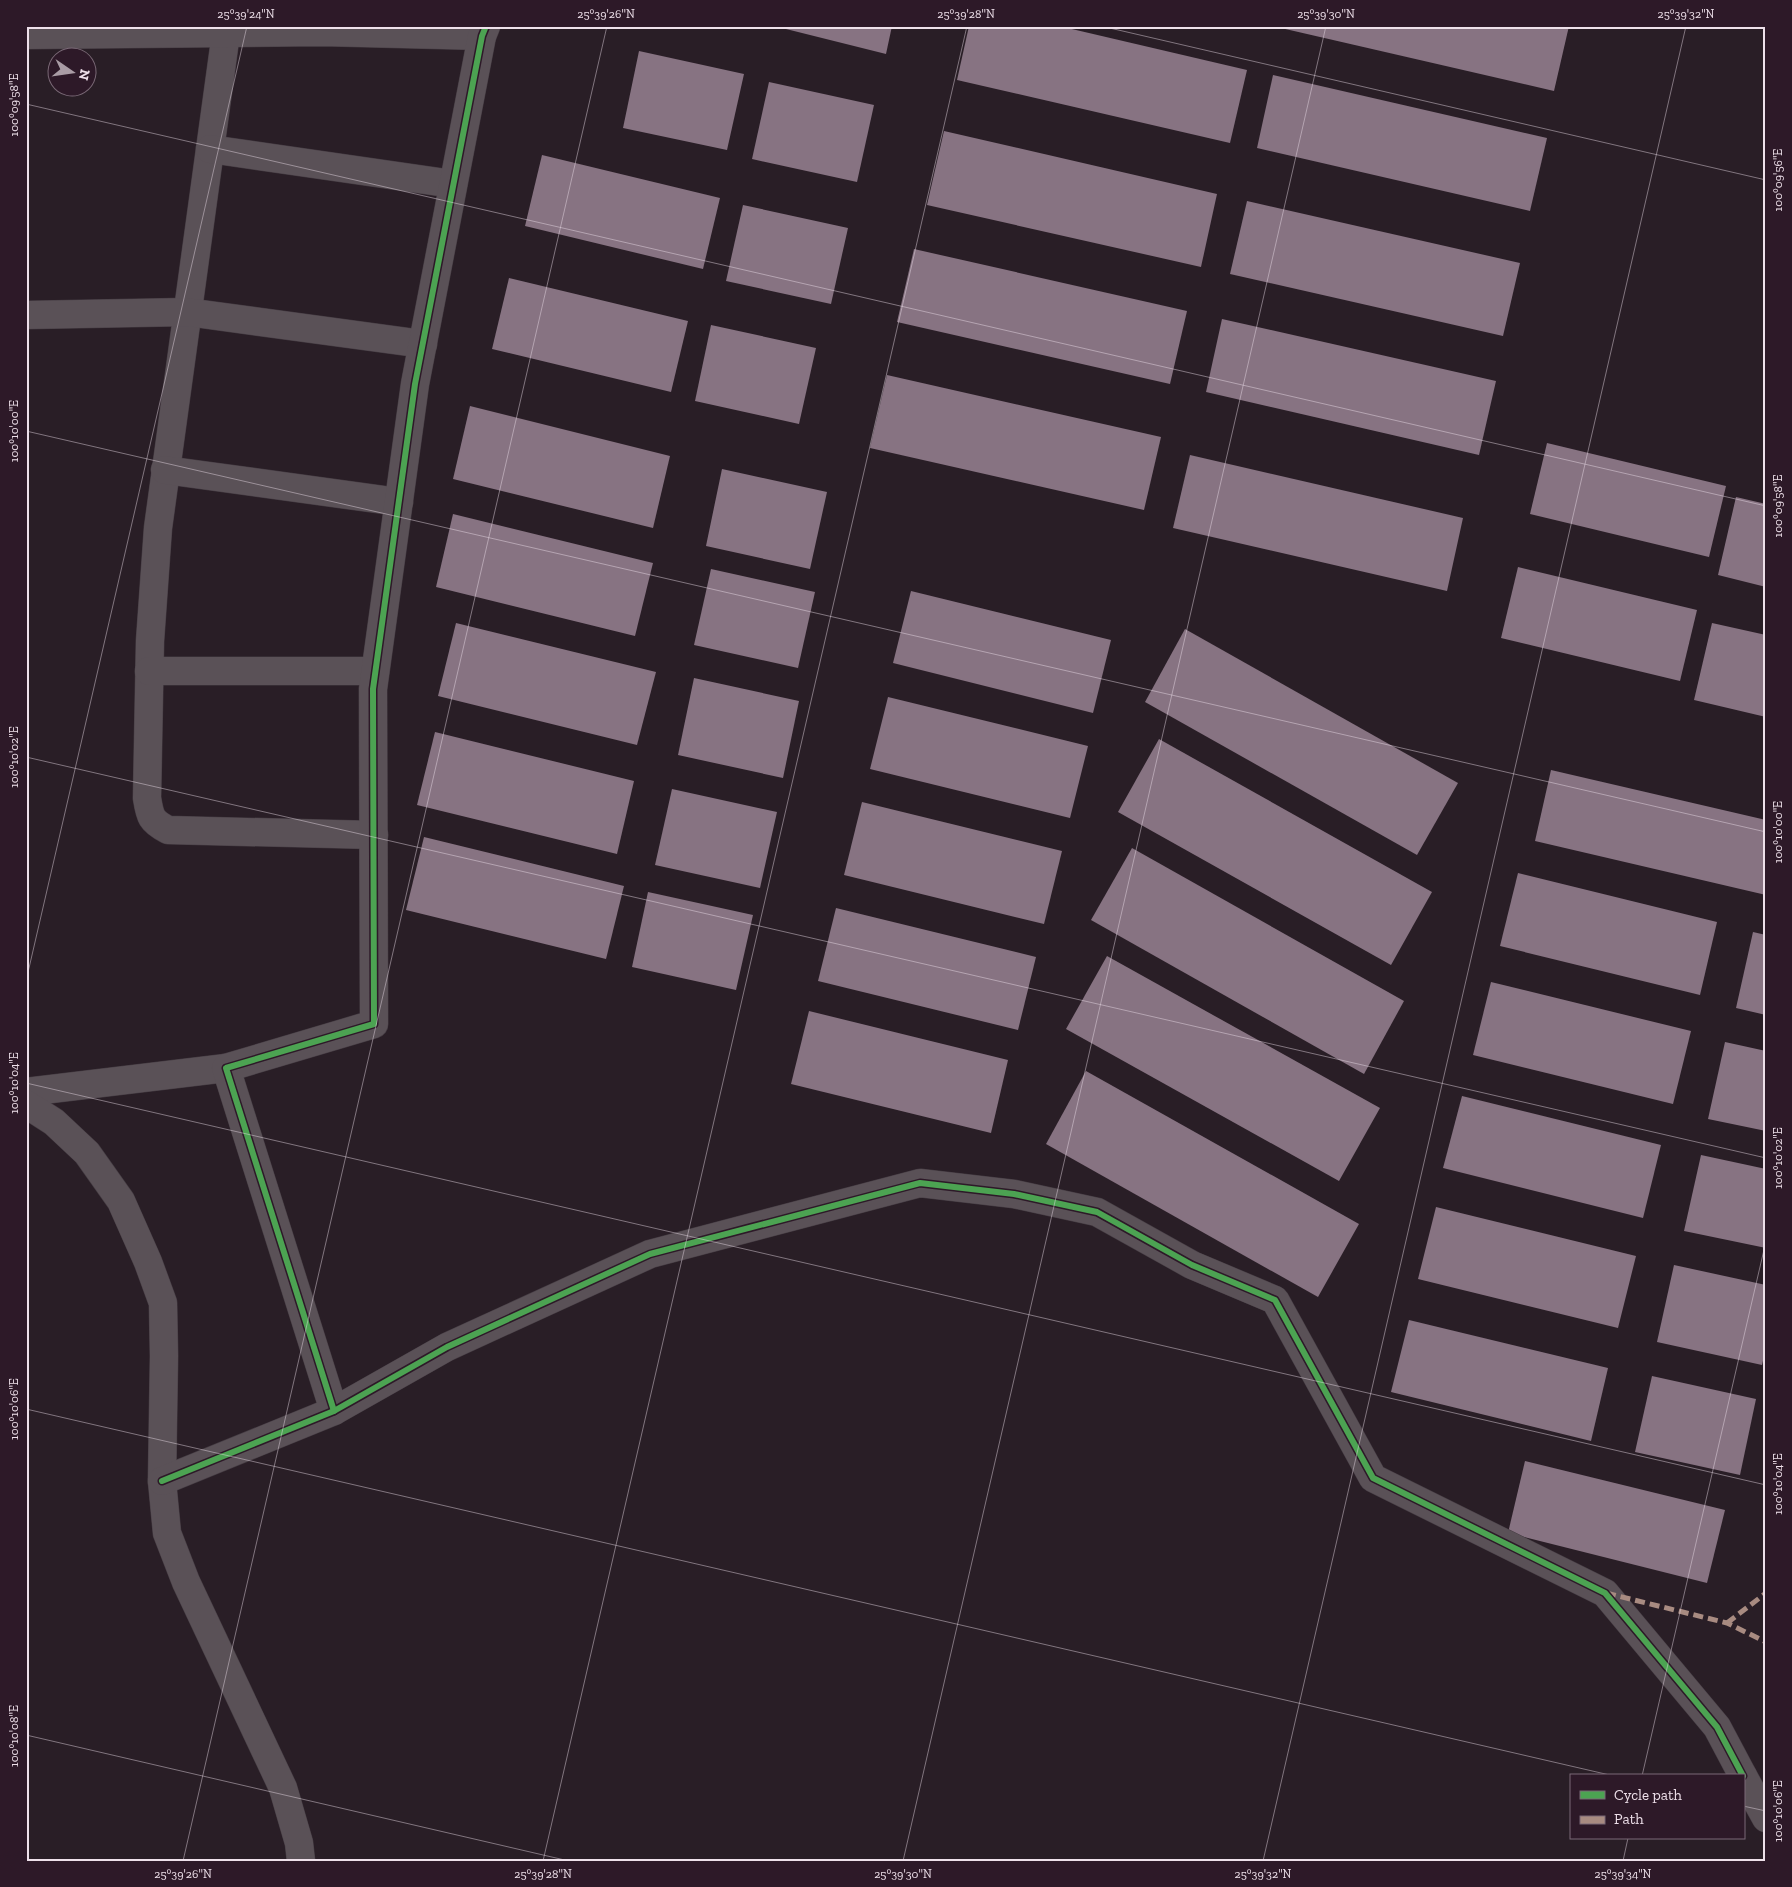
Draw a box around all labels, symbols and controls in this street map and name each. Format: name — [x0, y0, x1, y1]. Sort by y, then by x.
text: 25°39'24"N — [217, 7, 275, 21]
text: 25°39'26"N — [577, 7, 635, 21]
text: 25°39'28"N — [937, 7, 995, 21]
text: 25°39'30"N — [1297, 7, 1355, 21]
text: 25°39'32"N — [1658, 7, 1715, 21]
north arrow — [48, 48, 98, 98]
text: N — [75, 68, 94, 82]
text: 100°09'58"E — [7, 74, 21, 136]
text: 100°09'56"E — [1771, 149, 1785, 211]
text: 100°10'00"E — [7, 400, 21, 462]
text: 100°09'58"E — [1771, 475, 1785, 537]
text: 100°10'02"E — [7, 726, 21, 788]
text: 100°10'00"E — [1771, 801, 1785, 863]
text: 100°10'04"E — [7, 1052, 21, 1114]
text: 100°10'02"E — [1771, 1127, 1785, 1189]
text: 100°10'06"E — [7, 1378, 21, 1440]
text: 100°10'04"E — [1771, 1453, 1785, 1515]
text: 100°10'08"E — [7, 1705, 21, 1767]
legend — [1570, 1774, 1744, 1840]
text: 100°10'06"E — [1771, 1780, 1785, 1842]
text: Cycle path — [1614, 1786, 1683, 1804]
text: Path — [1614, 1810, 1644, 1828]
text: 25°39'26"N — [154, 1867, 212, 1881]
text: 25°39'28"N — [514, 1867, 572, 1881]
text: 25°39'30"N — [874, 1867, 932, 1881]
text: 25°39'32"N — [1235, 1867, 1292, 1881]
text: 25°39'34"N — [1595, 1867, 1652, 1881]

